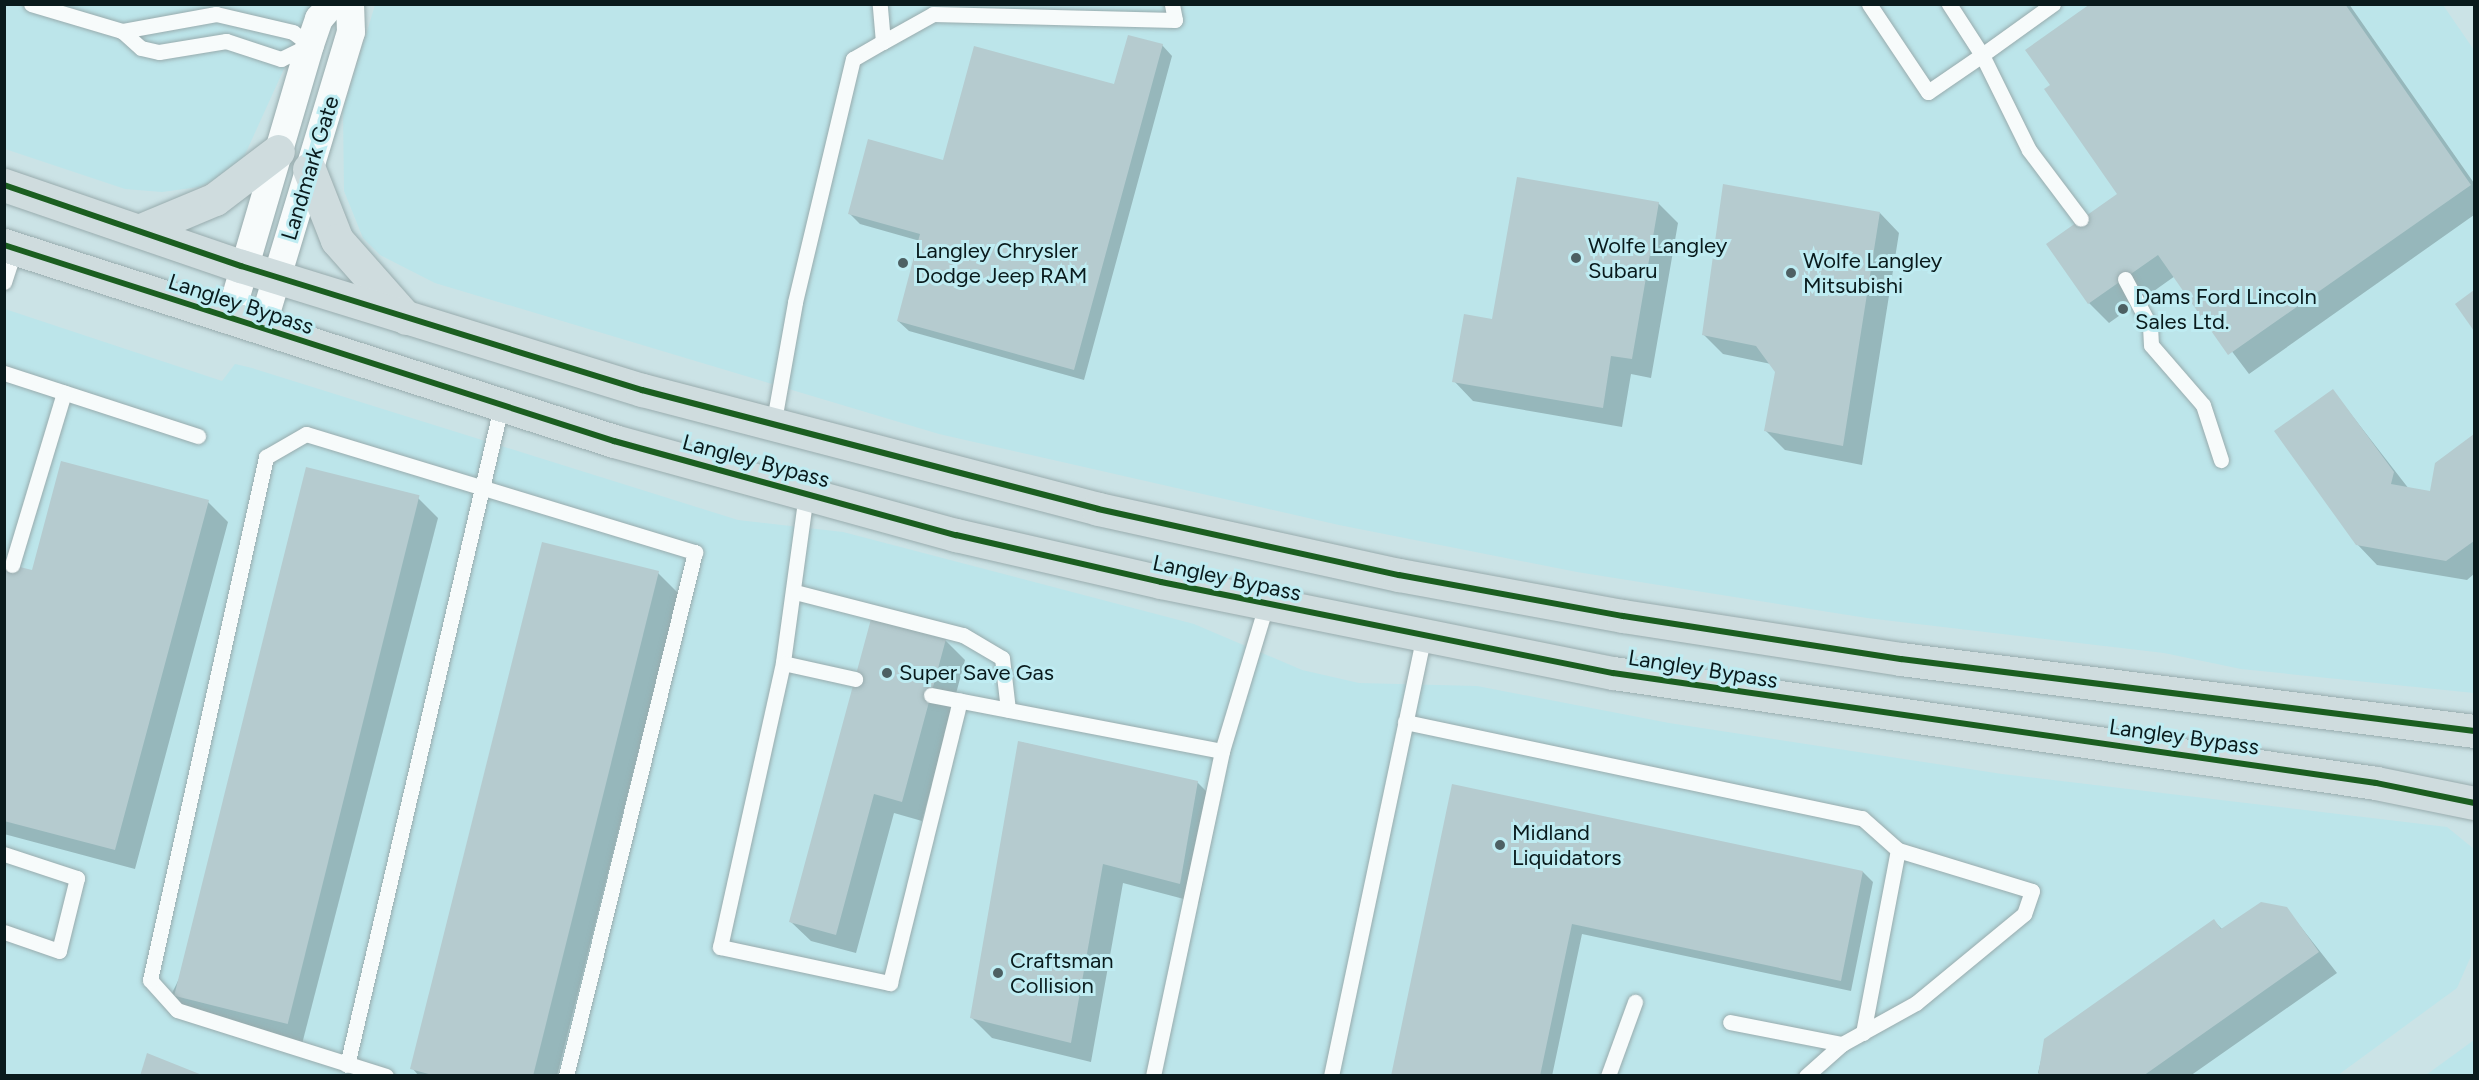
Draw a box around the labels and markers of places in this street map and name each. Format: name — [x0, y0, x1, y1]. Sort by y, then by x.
place label: Wolfe Langley Subaru — [1588, 232, 1727, 284]
place label: Langley Chrysler Dodge Jeep RAM — [915, 237, 1087, 288]
place label: Wolfe Langley Mitsubishi — [1803, 247, 1942, 298]
marker: Wolfe Langley Subaru — [1569, 251, 1583, 265]
marker: Langley Chrysler Dodge Jeep RAM — [896, 256, 910, 270]
marker: Wolfe Langley Mitsubishi — [1784, 266, 1798, 280]
place label: Dams Ford Lincoln Sales Ltd. — [2135, 283, 2317, 334]
marker: Dams Ford Lincoln Sales Ltd. — [2116, 302, 2130, 316]
place label: Super Save Gas — [899, 660, 1054, 686]
marker: Super Save Gas — [880, 666, 894, 680]
place label: Midland Liquidators — [1512, 819, 1621, 870]
marker: Midland Liquidators — [1493, 838, 1507, 852]
place label: Craftsman Collision — [1010, 947, 1113, 998]
marker: Craftsman Collision — [991, 966, 1005, 980]

